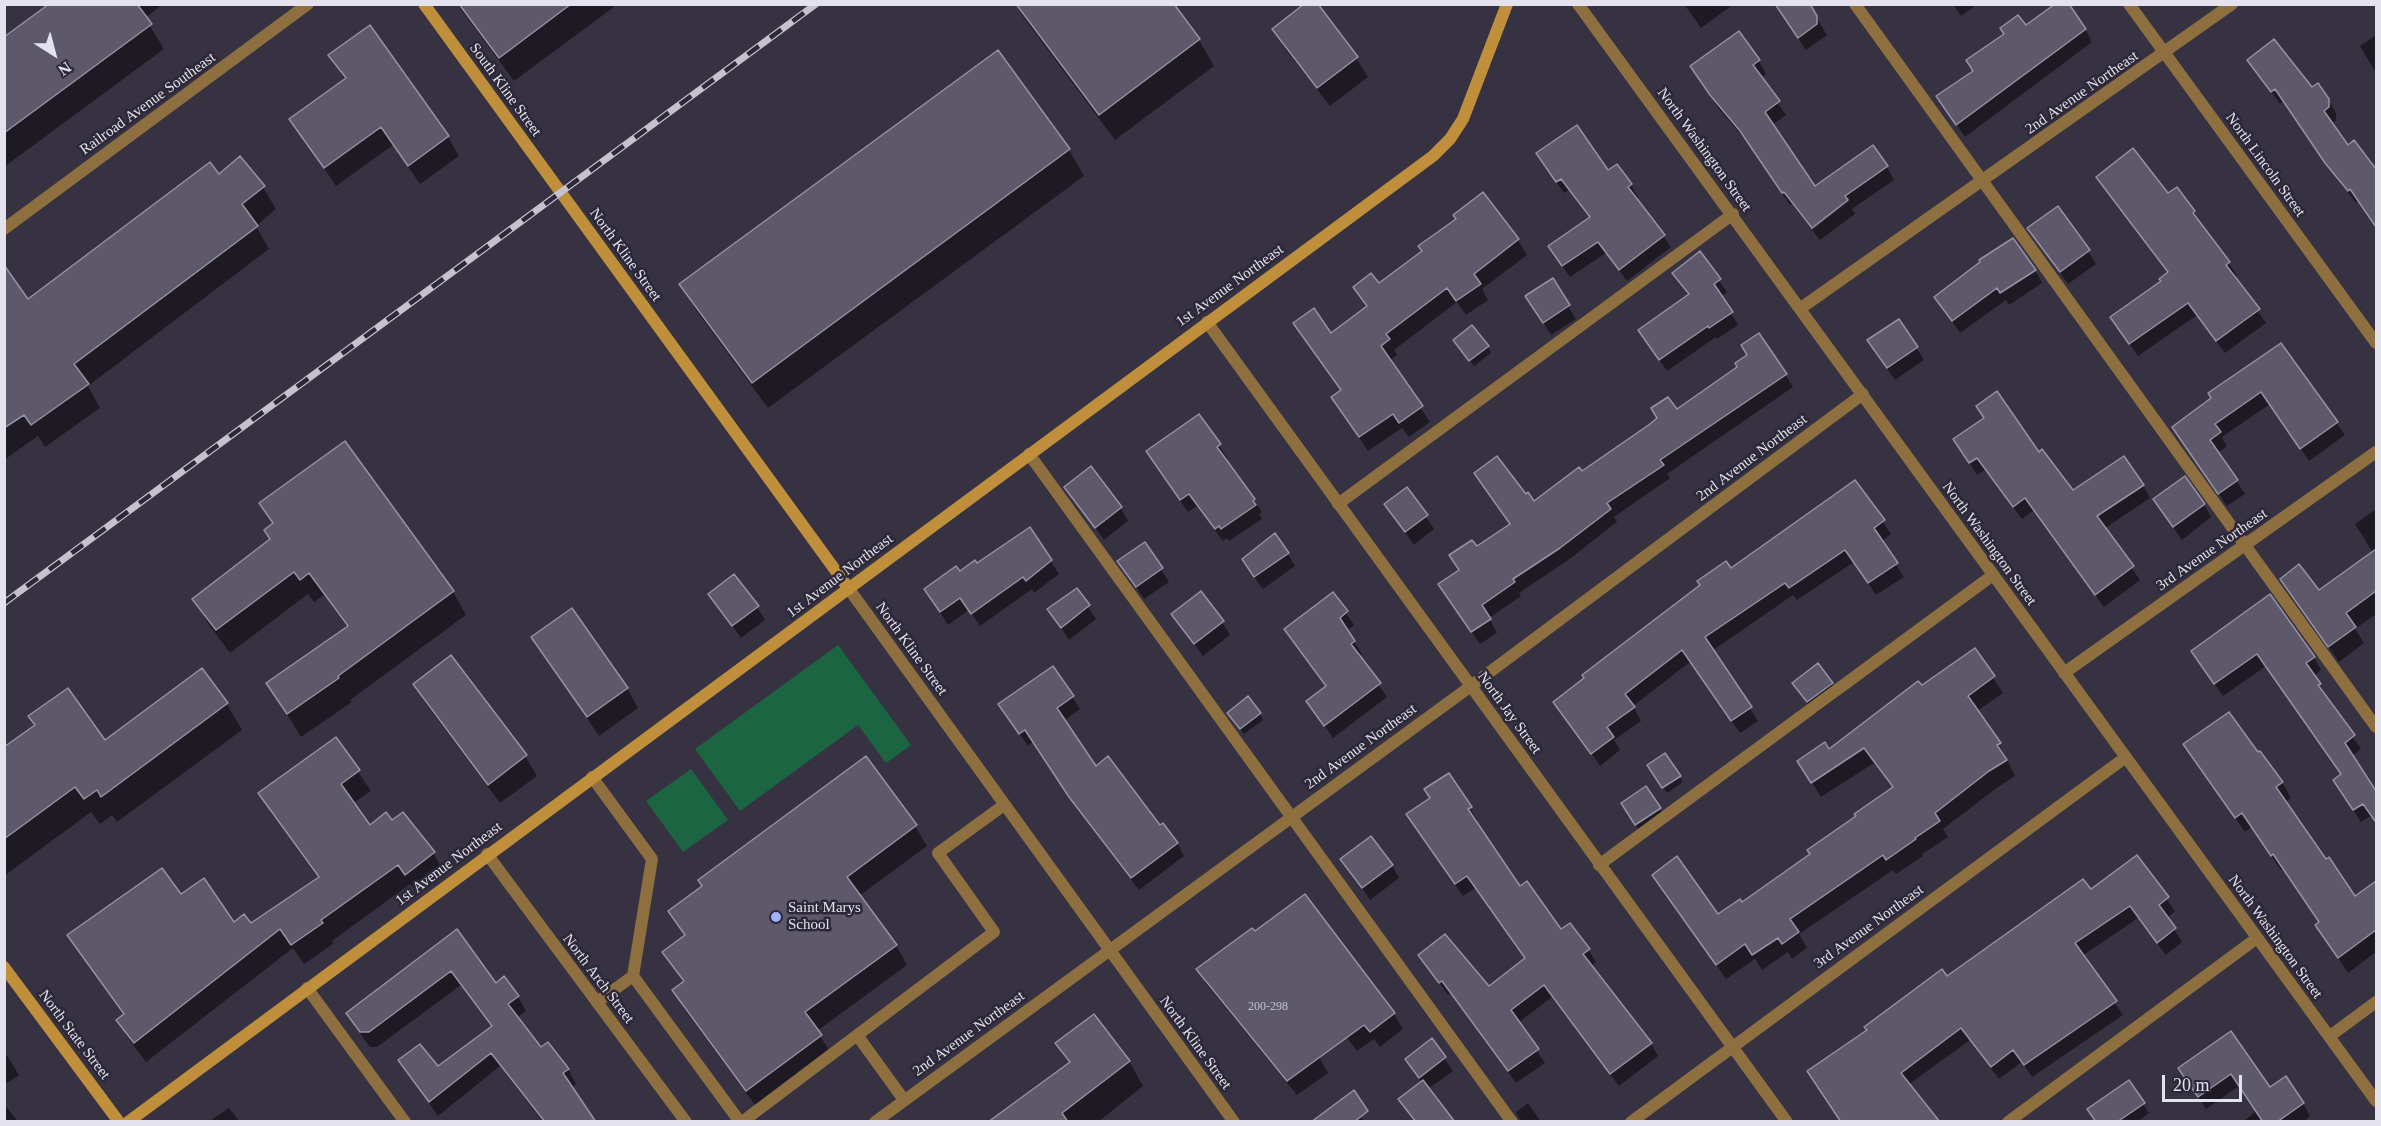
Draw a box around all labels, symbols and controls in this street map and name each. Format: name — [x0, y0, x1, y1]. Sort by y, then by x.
north arrow — [24, 24, 84, 84]
street label: South Kline Street — [465, 40, 545, 140]
street label: 2nd Avenue Northeast — [2022, 47, 2142, 139]
street label: Railroad Avenue Southeast — [77, 49, 219, 159]
text: N — [55, 59, 75, 79]
street label: North Washington Street — [1653, 85, 1755, 215]
street label: North Lincoln Street — [2221, 109, 2309, 221]
street label: North Kline Street — [585, 205, 665, 305]
street label: 1st Avenue Northeast — [1173, 241, 1287, 331]
street label: 2nd Avenue Northeast — [1693, 411, 1811, 505]
street label: North Washington Street — [1938, 479, 2040, 609]
street label: 3rd Avenue Northeast — [2153, 505, 2271, 595]
street label: 1st Avenue Northeast — [783, 530, 897, 622]
street label: North Kline Street — [871, 599, 951, 699]
street label: North Jay Street — [1473, 668, 1545, 758]
street label: 2nd Avenue Northeast — [1302, 700, 1420, 794]
street label: 1st Avenue Northeast — [392, 818, 506, 910]
street label: North Washington Street — [2224, 872, 2326, 1002]
street label: 3rd Avenue Northeast — [1811, 881, 1927, 973]
place label: Saint Marys School — [788, 899, 861, 934]
marker: Saint Marys School — [769, 910, 783, 924]
street label: North Arch Street — [558, 931, 638, 1027]
street label: North State Street — [34, 987, 114, 1083]
street label: 2nd Avenue Northeast — [910, 987, 1028, 1081]
street label: North Kline Street — [1155, 993, 1235, 1093]
house number: 200-298 — [1248, 1000, 1288, 1014]
scale bar — [2165, 1063, 2244, 1101]
text: 20 m — [2173, 1075, 2210, 1095]

